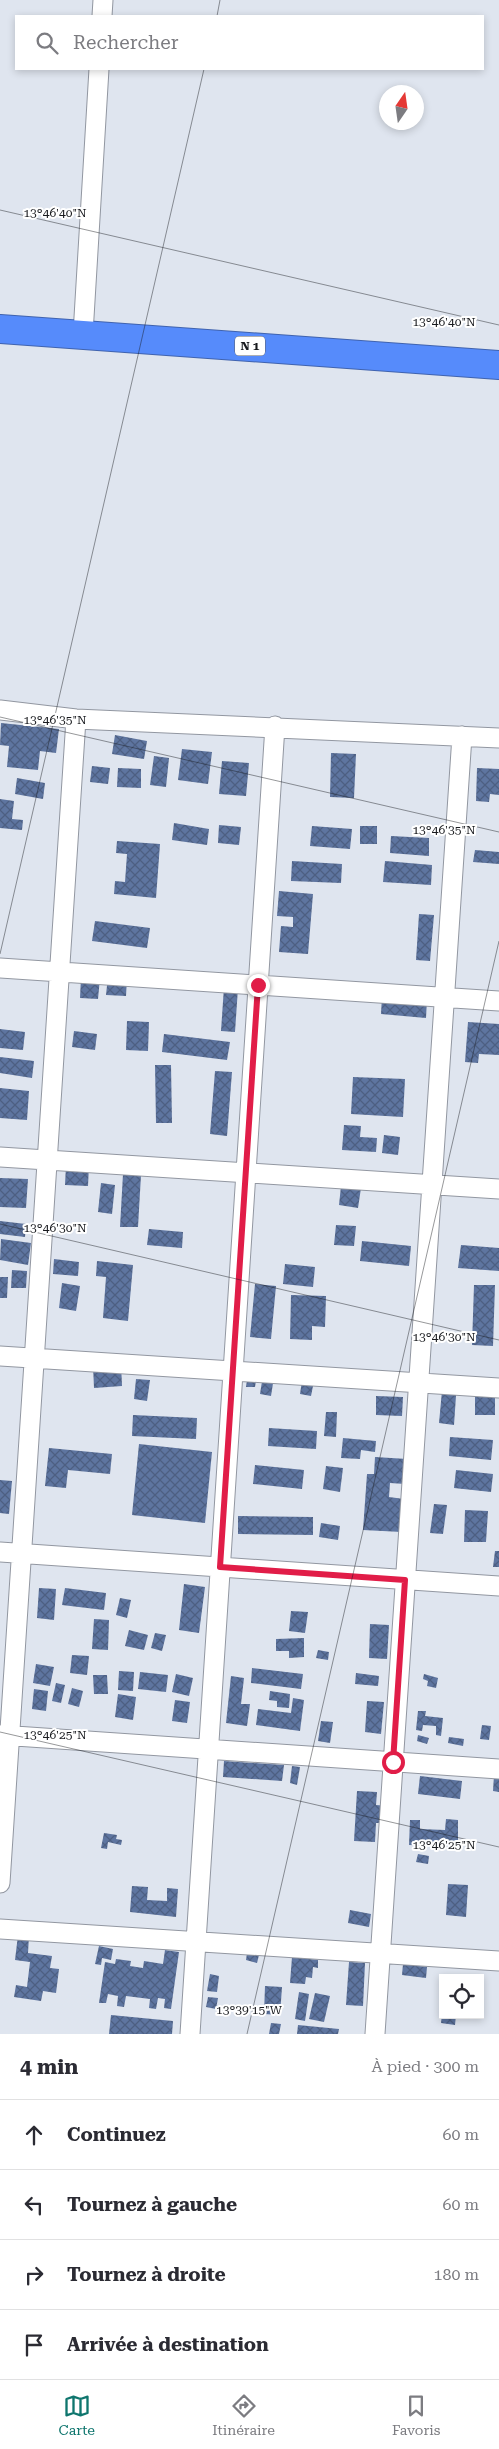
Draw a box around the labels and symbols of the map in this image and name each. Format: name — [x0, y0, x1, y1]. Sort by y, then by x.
north arrow — [379, 85, 424, 130]
text: 13°46'40"N — [23, 206, 87, 220]
text: 13°46'40"N — [412, 315, 476, 329]
road number: N 1 — [235, 336, 265, 356]
text: 13°46'35"N — [23, 713, 87, 727]
text: 13°46'35"N — [412, 823, 476, 837]
route end — [247, 974, 270, 997]
text: 13°46'30"N — [23, 1221, 87, 1235]
text: 13°46'30"N — [412, 1330, 476, 1344]
text: 13°46'25"N — [23, 1728, 87, 1742]
route start — [382, 1751, 405, 1774]
text: 13°46'25"N — [412, 1838, 476, 1852]
text: 13°39'15"W — [216, 2003, 283, 2017]

